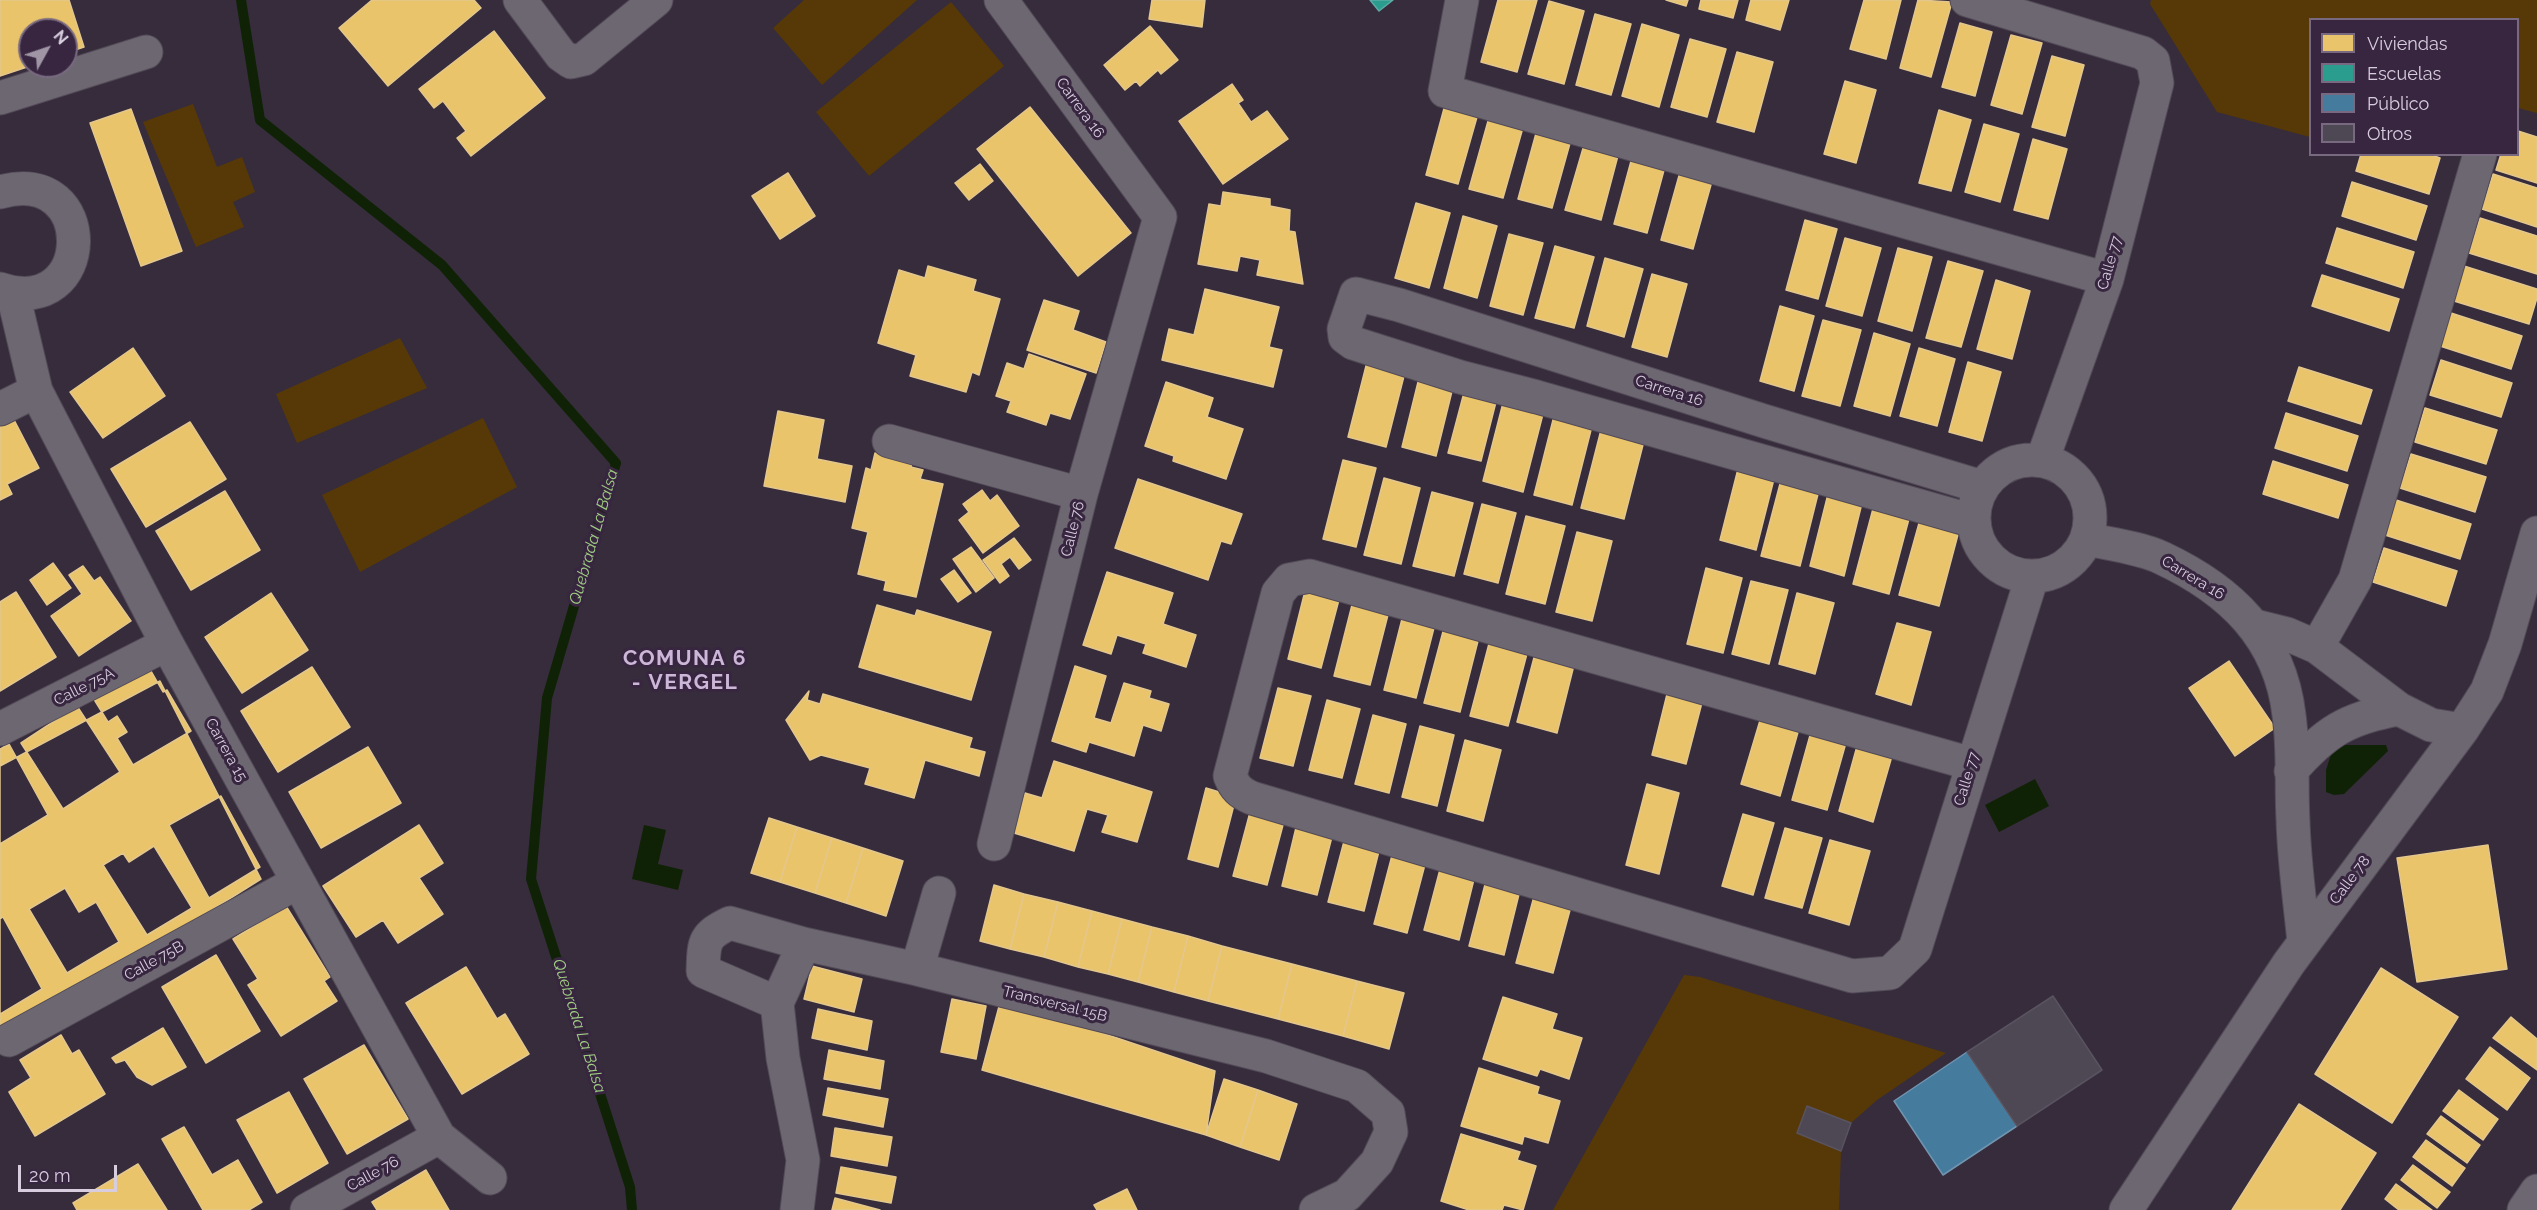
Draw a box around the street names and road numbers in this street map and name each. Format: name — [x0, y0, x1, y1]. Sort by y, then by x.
street label: Carrera 16 — [1052, 74, 1108, 142]
street label: Calle 77 — [2094, 234, 2126, 292]
street label: Carrera 16 — [1633, 372, 1705, 410]
street label: Calle 76 — [1057, 499, 1089, 559]
street label: Carrera 16 — [2158, 552, 2228, 604]
street label: Calle 75A — [51, 664, 117, 710]
street label: Carrera 15 — [201, 715, 251, 785]
street label: Calle 77 — [1950, 750, 1984, 808]
street label: Calle 78 — [2326, 852, 2374, 908]
street label: Calle 75B — [121, 937, 187, 985]
street label: Transversal 15B — [1001, 982, 1109, 1026]
street label: Calle 76 — [344, 1152, 402, 1196]

